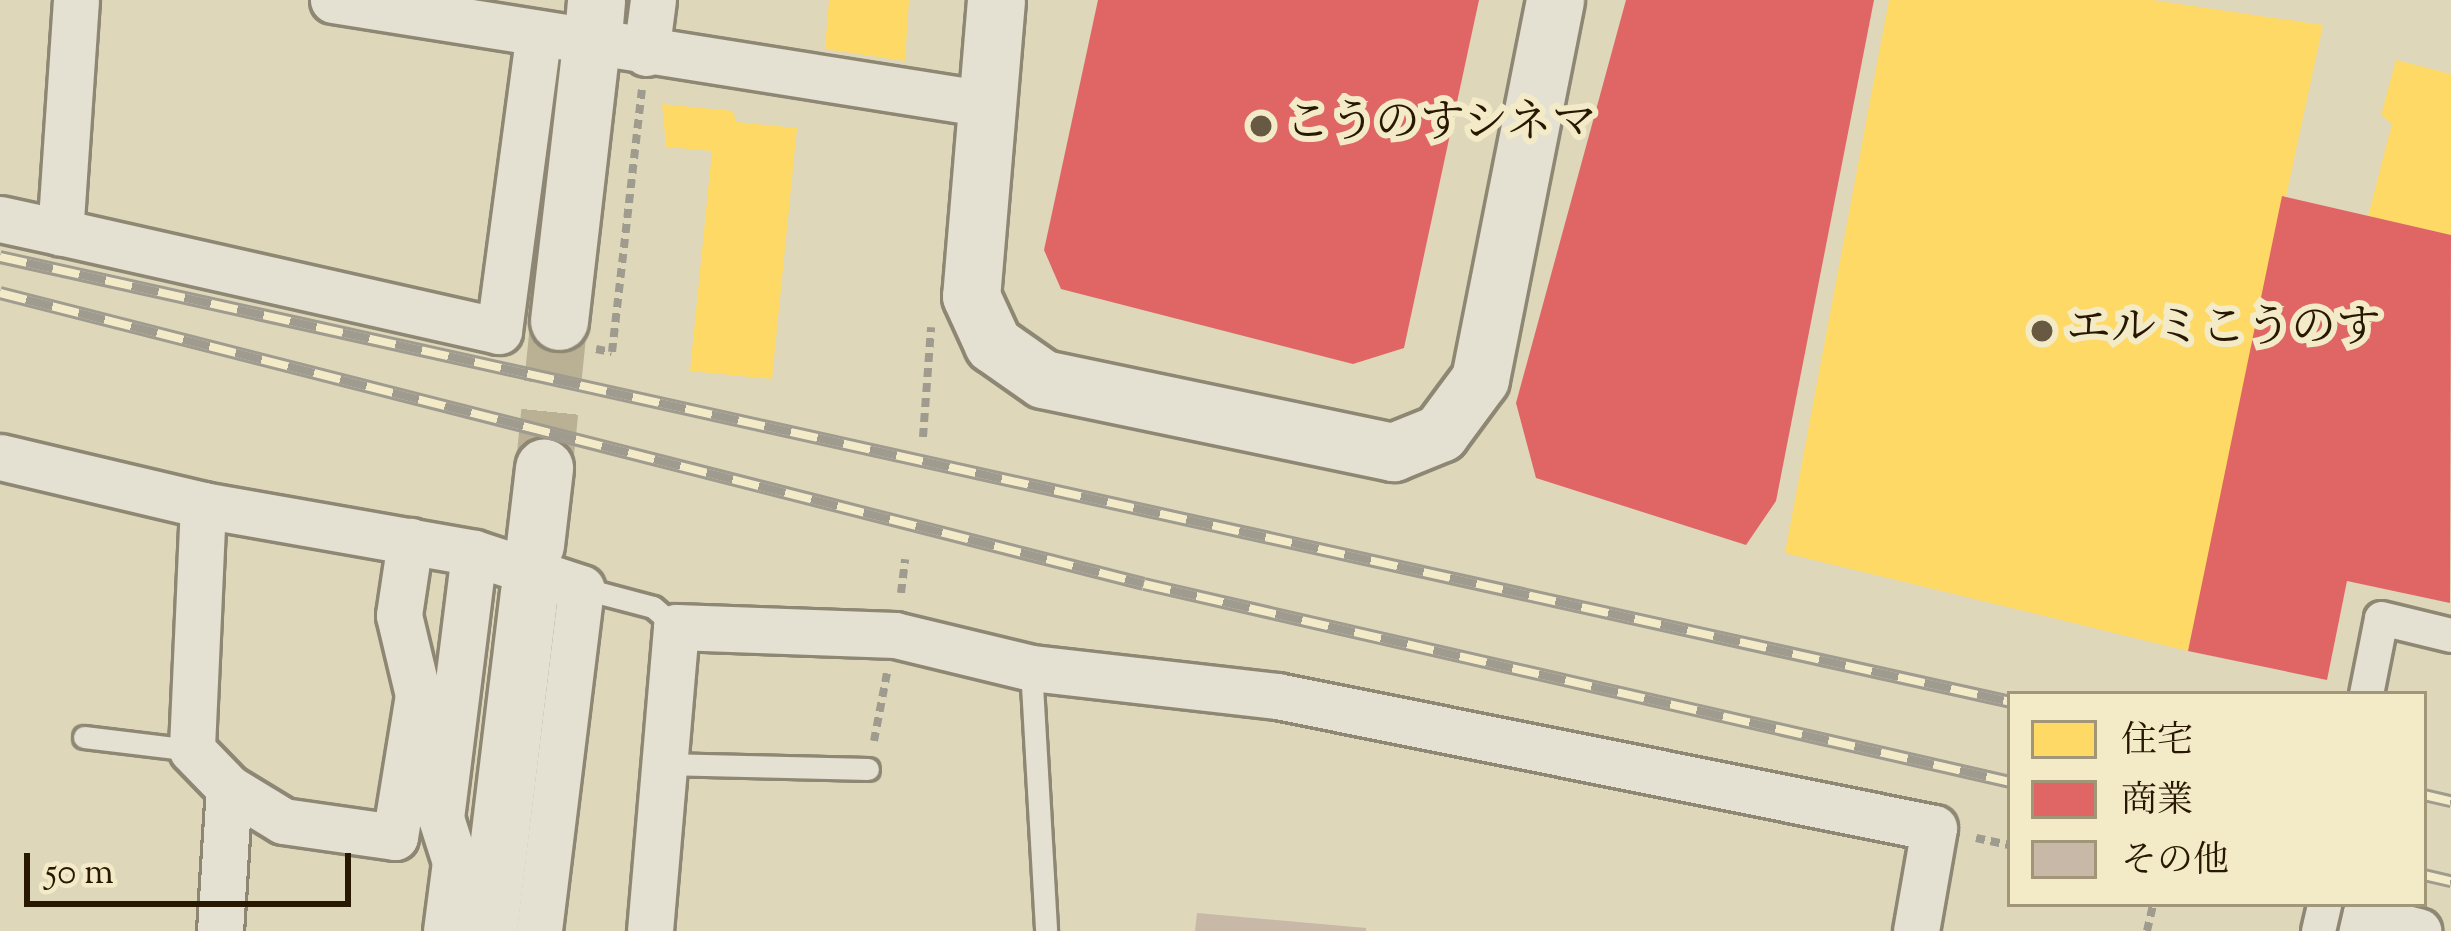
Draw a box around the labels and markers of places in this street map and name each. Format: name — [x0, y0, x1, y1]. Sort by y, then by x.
place label: こうのすシネマ — [1285, 99, 1600, 153]
marker: こうのすシネマ — [1248, 113, 1274, 139]
place label: エルミこうのす — [2066, 304, 2381, 358]
marker: エルミこうのす — [2029, 318, 2055, 344]

